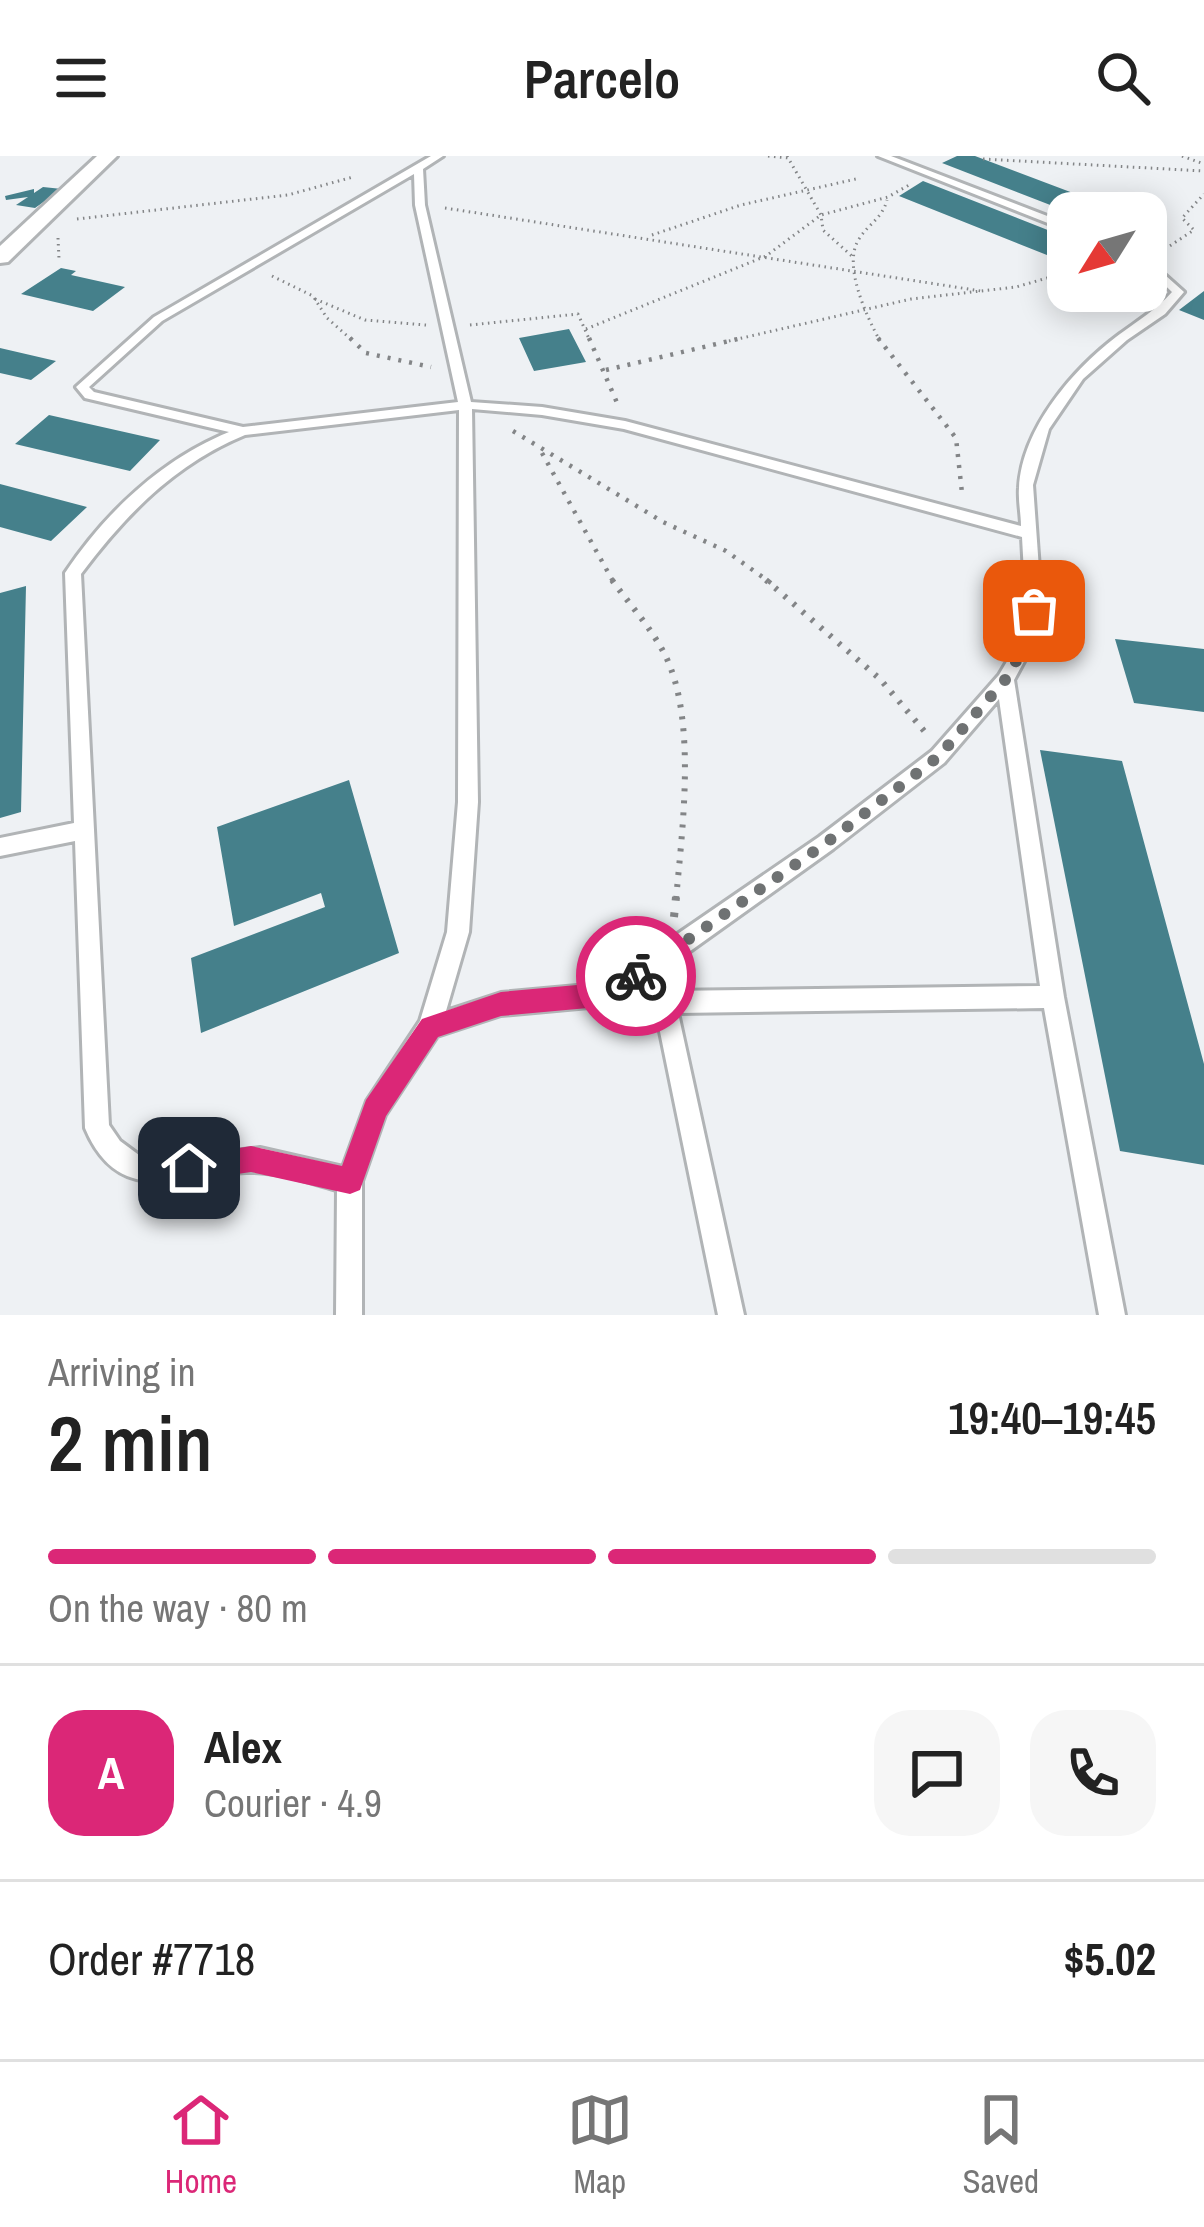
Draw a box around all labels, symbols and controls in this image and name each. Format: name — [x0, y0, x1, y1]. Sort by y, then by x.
text: Parcelo — [524, 42, 680, 115]
icon: menu — [48, 45, 114, 111]
icon: search — [1090, 45, 1156, 111]
north arrow — [1047, 192, 1167, 312]
map controls — [1047, 192, 1167, 312]
pin — [983, 560, 1085, 662]
icon: bag — [1001, 578, 1067, 644]
courier — [576, 916, 696, 1036]
icon: bike — [603, 943, 669, 1009]
pin — [138, 1117, 240, 1219]
icon: home — [156, 1135, 222, 1201]
text: Arriving in — [48, 1346, 196, 1398]
text: 19:40–19:45 — [948, 1387, 1156, 1448]
text: 2 min — [48, 1390, 213, 1495]
text: On the way · 80 m — [48, 1582, 308, 1634]
button: chat — [874, 1710, 1000, 1836]
button: phone — [1030, 1710, 1156, 1836]
text: Alex — [204, 1716, 282, 1777]
text: A — [98, 1742, 124, 1803]
text: Courier · 4.9 — [204, 1777, 382, 1829]
text: Order #7718 — [48, 1928, 255, 1989]
text: $5.02 — [1064, 1928, 1156, 1989]
tab: Home — [165, 2087, 237, 2203]
tab: Map — [567, 2087, 633, 2203]
tab: Saved — [962, 2087, 1039, 2203]

